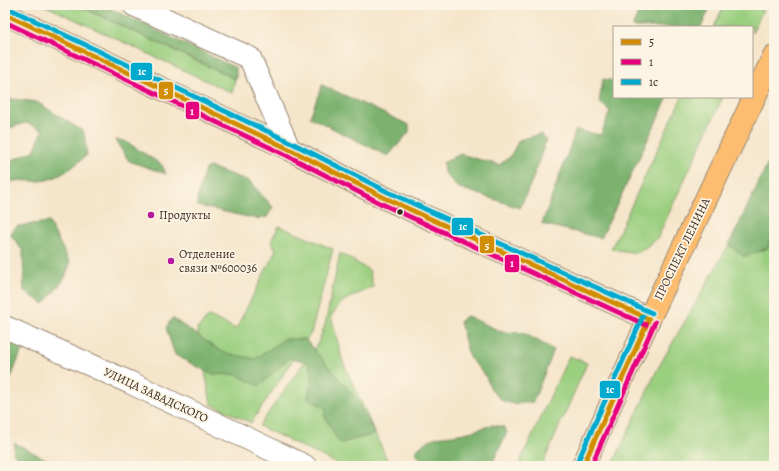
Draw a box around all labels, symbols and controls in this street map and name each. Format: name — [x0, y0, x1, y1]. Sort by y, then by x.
legend — [613, 26, 753, 98]
text: 5 — [649, 34, 654, 50]
text: 1 — [649, 54, 653, 70]
line badge: 1с — [130, 62, 153, 81]
text: 1с — [138, 64, 147, 79]
text: 1с — [649, 74, 658, 90]
line badge: 5 — [158, 81, 174, 100]
text: 5 — [164, 83, 169, 98]
line badge: 1 — [185, 101, 200, 120]
text: 1 — [190, 104, 194, 119]
street label: ПРОСПЕКТ ЛЕНИНА — [650, 194, 714, 303]
place label: Продукты — [159, 207, 211, 223]
unlabelled marker — [395, 207, 405, 217]
marker: Продукты — [146, 210, 156, 220]
line badge: 1с — [451, 217, 474, 236]
text: 1с — [459, 219, 468, 234]
line badge: 5 — [479, 235, 495, 254]
text: 5 — [485, 238, 490, 253]
place label: Отделение связи №600036 — [179, 246, 257, 276]
line badge: 1 — [504, 254, 520, 273]
marker: Отделение связи №600036 — [166, 256, 176, 266]
text: 1 — [510, 256, 514, 271]
street label: УЛИЦА ЗАВАДСКОГО — [101, 364, 211, 426]
line badge: 1с — [599, 380, 621, 399]
text: 1с — [606, 382, 615, 397]

